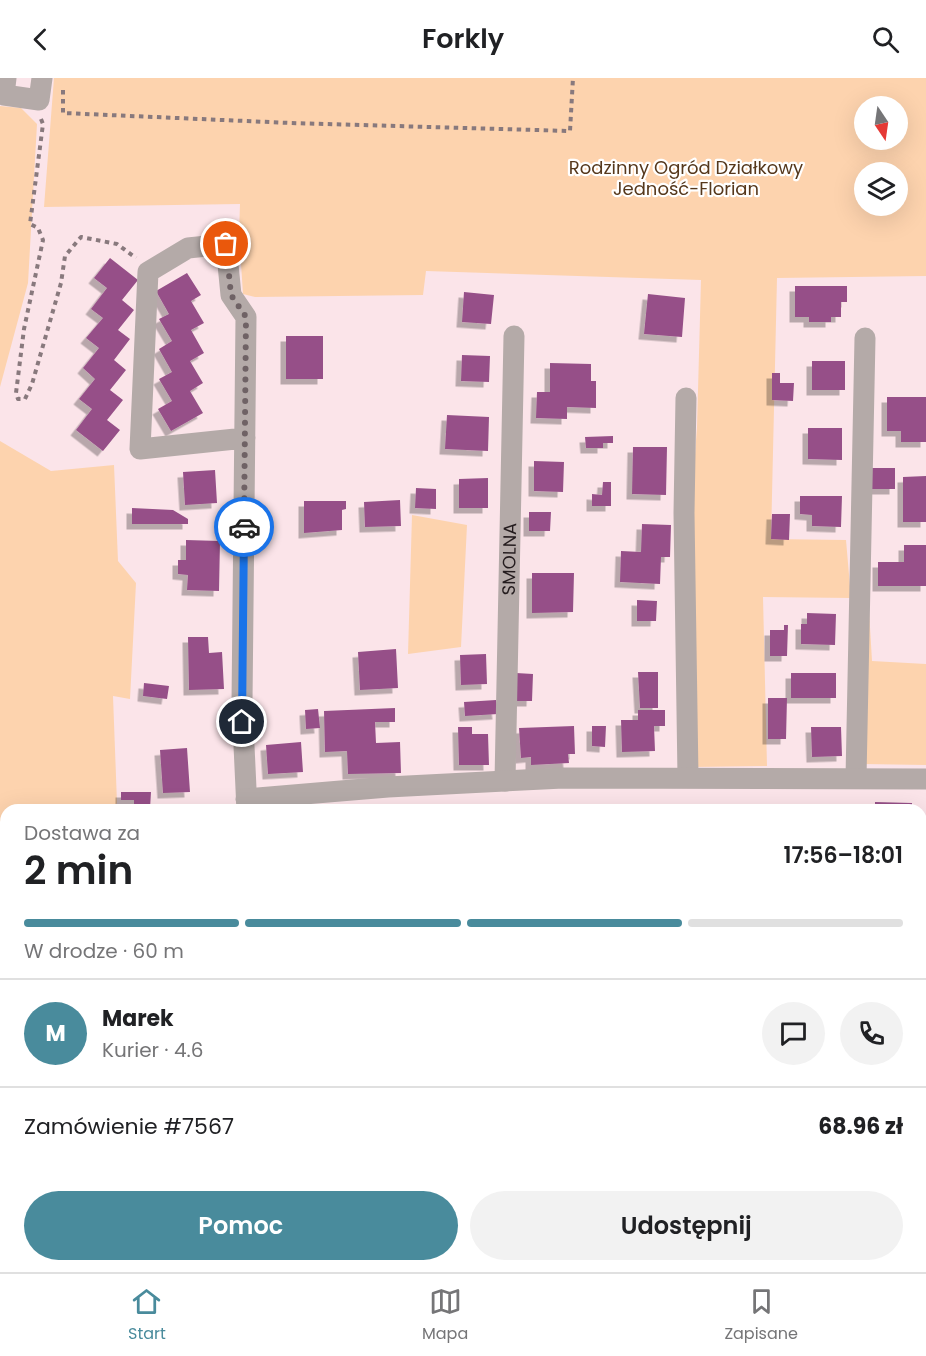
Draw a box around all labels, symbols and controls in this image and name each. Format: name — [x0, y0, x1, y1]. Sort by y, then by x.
text: Forkly — [422, 20, 504, 57]
icon: back — [24, 23, 57, 56]
icon: search — [869, 23, 902, 56]
north arrow — [854, 96, 908, 150]
map controls — [854, 96, 908, 216]
park label: Rodzinny Ogród Działkowy Jedność-Florian — [569, 155, 803, 201]
button: layers — [854, 162, 908, 216]
pin — [200, 218, 251, 269]
icon: bag — [209, 227, 242, 260]
courier — [214, 497, 274, 557]
icon: car — [228, 511, 261, 544]
street label: SMOLNA — [496, 522, 522, 596]
pin — [216, 696, 267, 747]
icon: home — [225, 705, 258, 738]
text: Dostawa za — [24, 819, 140, 847]
text: 17:56–18:01 — [783, 840, 903, 871]
text: 2 min — [24, 843, 133, 898]
text: W drodze · 60 m — [24, 937, 184, 965]
button: chat — [762, 1002, 825, 1065]
button: phone — [840, 1002, 903, 1065]
text: Marek — [102, 1003, 174, 1034]
text: M — [45, 1018, 66, 1049]
text: Kurier · 4.6 — [102, 1036, 203, 1064]
text: Zamówienie #7567 — [24, 1111, 234, 1142]
text: 68.96 zł — [818, 1111, 903, 1142]
button: Pomoc — [24, 1191, 458, 1260]
button: Udostępnij — [470, 1191, 903, 1260]
tab: Start — [128, 1285, 166, 1346]
tab: Mapa — [422, 1285, 468, 1346]
tab: Zapisane — [724, 1285, 798, 1346]

